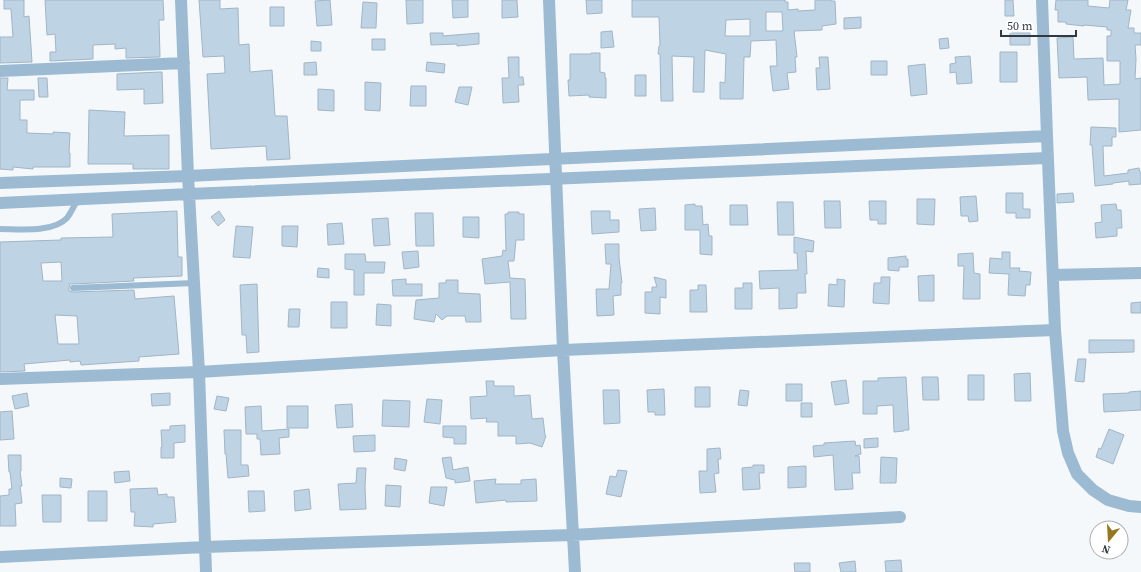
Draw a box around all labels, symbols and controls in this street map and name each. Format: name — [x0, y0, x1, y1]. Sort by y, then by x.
scale bar — [1001, 12, 1076, 38]
text: 50 m — [1007, 18, 1033, 34]
north arrow — [1089, 520, 1129, 560]
text: N — [1100, 541, 1112, 557]

